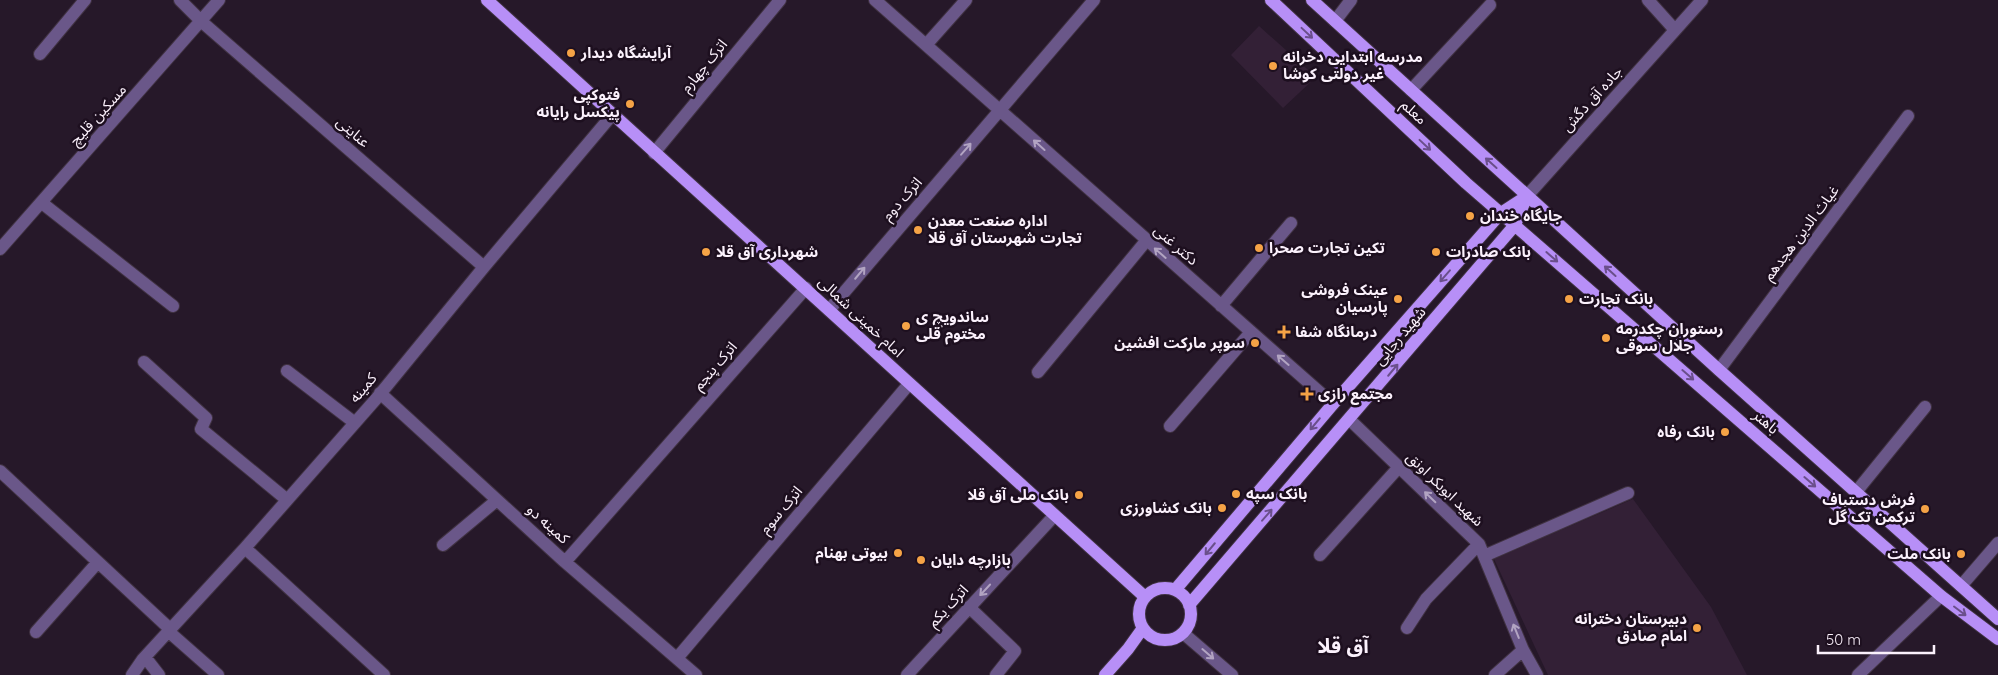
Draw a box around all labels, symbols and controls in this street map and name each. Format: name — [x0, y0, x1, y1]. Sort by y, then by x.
one-way arrow — [1300, 27, 1313, 39]
street label: اترک چهارم — [676, 35, 733, 98]
place label: آرایشگاه دیدار — [580, 43, 672, 62]
marker: آرایشگاه دیدار — [565, 47, 577, 59]
place label: مدرسه ابتدایی دخرانه غیر دولتی کوشا — [1283, 47, 1423, 83]
marker: مدرسه ابتدایی دخرانه غیر دولتی کوشا — [1267, 60, 1279, 72]
street label: جاده آق دگش — [1557, 62, 1626, 136]
street label: مسکین قلیچ — [65, 80, 133, 151]
place label: فتوکپی پیکسل رایانه — [536, 85, 620, 122]
street label: معلم — [1396, 95, 1431, 130]
marker: فتوکپی پیکسل رایانه — [624, 98, 636, 110]
street label: عنایتی — [333, 112, 374, 152]
one-way arrow — [1419, 139, 1431, 151]
one-way arrow — [1032, 140, 1045, 151]
one-way arrow — [960, 143, 972, 156]
one-way arrow — [1485, 157, 1498, 169]
street label: اترک دوم — [877, 173, 927, 226]
street label: غیاث الدین هجدهم — [1759, 181, 1845, 285]
place label: جایگاه خندان — [1480, 206, 1563, 225]
marker: جایگاه خندان — [1464, 210, 1476, 222]
place label: اداره صنعت معدن تجارت شهرستان آق قلا — [928, 211, 1082, 247]
street label: دکتر غنی — [1150, 220, 1202, 269]
marker: اداره صنعت معدن تجارت شهرستان آق قلا — [912, 224, 924, 236]
place label: تکین تجارت صحرا — [1269, 238, 1386, 257]
place label: شهرداری آق قلا — [716, 242, 818, 261]
marker: تکین تجارت صحرا — [1253, 242, 1265, 254]
place label: بانک صادرات — [1446, 242, 1531, 261]
marker: شهرداری آق قلا — [700, 246, 712, 258]
marker: بانک صادرات — [1430, 246, 1442, 258]
one-way arrow — [1154, 248, 1167, 259]
one-way arrow — [1545, 251, 1558, 262]
one-way arrow — [1603, 265, 1616, 277]
one-way arrow — [855, 266, 866, 279]
one-way arrow — [1440, 269, 1451, 282]
street label: امام خمینی شمالی — [813, 272, 908, 363]
place label: عینک فروشی پارسیان — [1301, 280, 1388, 317]
place label: بانک تجارت — [1579, 289, 1653, 308]
marker: عینک فروشی پارسیان — [1392, 293, 1404, 305]
marker: بانک تجارت — [1563, 293, 1575, 305]
street label: شهید رجایی — [1370, 302, 1430, 369]
place label: ساندویچ ی مختوم قلی — [916, 307, 989, 345]
place label: رستوران چکدرمه جلال سوقی — [1616, 319, 1723, 355]
marker: ساندویچ ی مختوم قلی — [900, 320, 912, 332]
place label: درمانگاه شفا — [1295, 322, 1377, 341]
marker: درمانگاه شفا — [1277, 325, 1291, 339]
marker: رستوران چکدرمه جلال سوقی — [1600, 332, 1612, 344]
place label: سوپر مارکت افشین — [1114, 333, 1245, 353]
street label: اترک پنجم — [688, 337, 742, 395]
marker: سوپر مارکت افشین — [1249, 337, 1261, 349]
one-way arrow — [1277, 355, 1290, 366]
one-way arrow — [1387, 363, 1399, 376]
street label: کمینه — [345, 368, 381, 406]
one-way arrow — [1681, 370, 1694, 381]
place label: مجتمع رازی — [1318, 384, 1393, 405]
marker: مجتمع رازی — [1300, 387, 1314, 401]
street label: باهنر — [1749, 405, 1783, 438]
one-way arrow — [1310, 418, 1321, 431]
place label: بانک رفاه — [1657, 422, 1715, 441]
marker: بانک رفاه — [1719, 426, 1731, 438]
street label: شهید ابوبکر اونق — [1402, 447, 1488, 531]
one-way arrow — [1804, 476, 1817, 488]
street label: اترک سوم — [755, 482, 808, 539]
place label: بانک سپه — [1246, 484, 1308, 504]
place label: بانک ملی آق قلا — [968, 485, 1069, 504]
marker: بانک سپه — [1230, 488, 1242, 500]
marker: بانک ملی آق قلا — [1073, 489, 1085, 501]
place label: فرش دستباف ترکمن تک گل — [1822, 490, 1916, 526]
one-way arrow — [1424, 491, 1436, 503]
place label: بانک کشاورزی — [1120, 498, 1212, 517]
street label: کمینه دو — [523, 500, 574, 548]
marker: بانک کشاورزی — [1216, 502, 1228, 514]
marker: فرش دستباف ترکمن تک گل — [1919, 503, 1931, 515]
one-way arrow — [1262, 509, 1273, 522]
one-way arrow — [1205, 542, 1216, 555]
place label: بیوتی بهنام — [816, 543, 888, 564]
place label: بانک ملت — [1887, 544, 1951, 563]
marker: بیوتی بهنام — [892, 547, 904, 559]
marker: بانک ملت — [1955, 548, 1967, 560]
place label: بازارچه دایان — [931, 550, 1011, 570]
marker: بازارچه دایان — [915, 554, 927, 566]
street label: اترک یکم — [923, 580, 973, 632]
one-way arrow — [979, 583, 991, 596]
one-way arrow — [1953, 605, 1966, 616]
place label: دبیرستان دخترانه امام صادق — [1575, 609, 1687, 647]
marker: دبیرستان دخترانه امام صادق — [1691, 622, 1703, 634]
scale bar — [1818, 622, 1934, 654]
one-way arrow — [1510, 624, 1519, 639]
text: 50 m — [1826, 630, 1861, 649]
district label: آق قلا — [1317, 633, 1369, 658]
one-way arrow — [1201, 648, 1214, 660]

